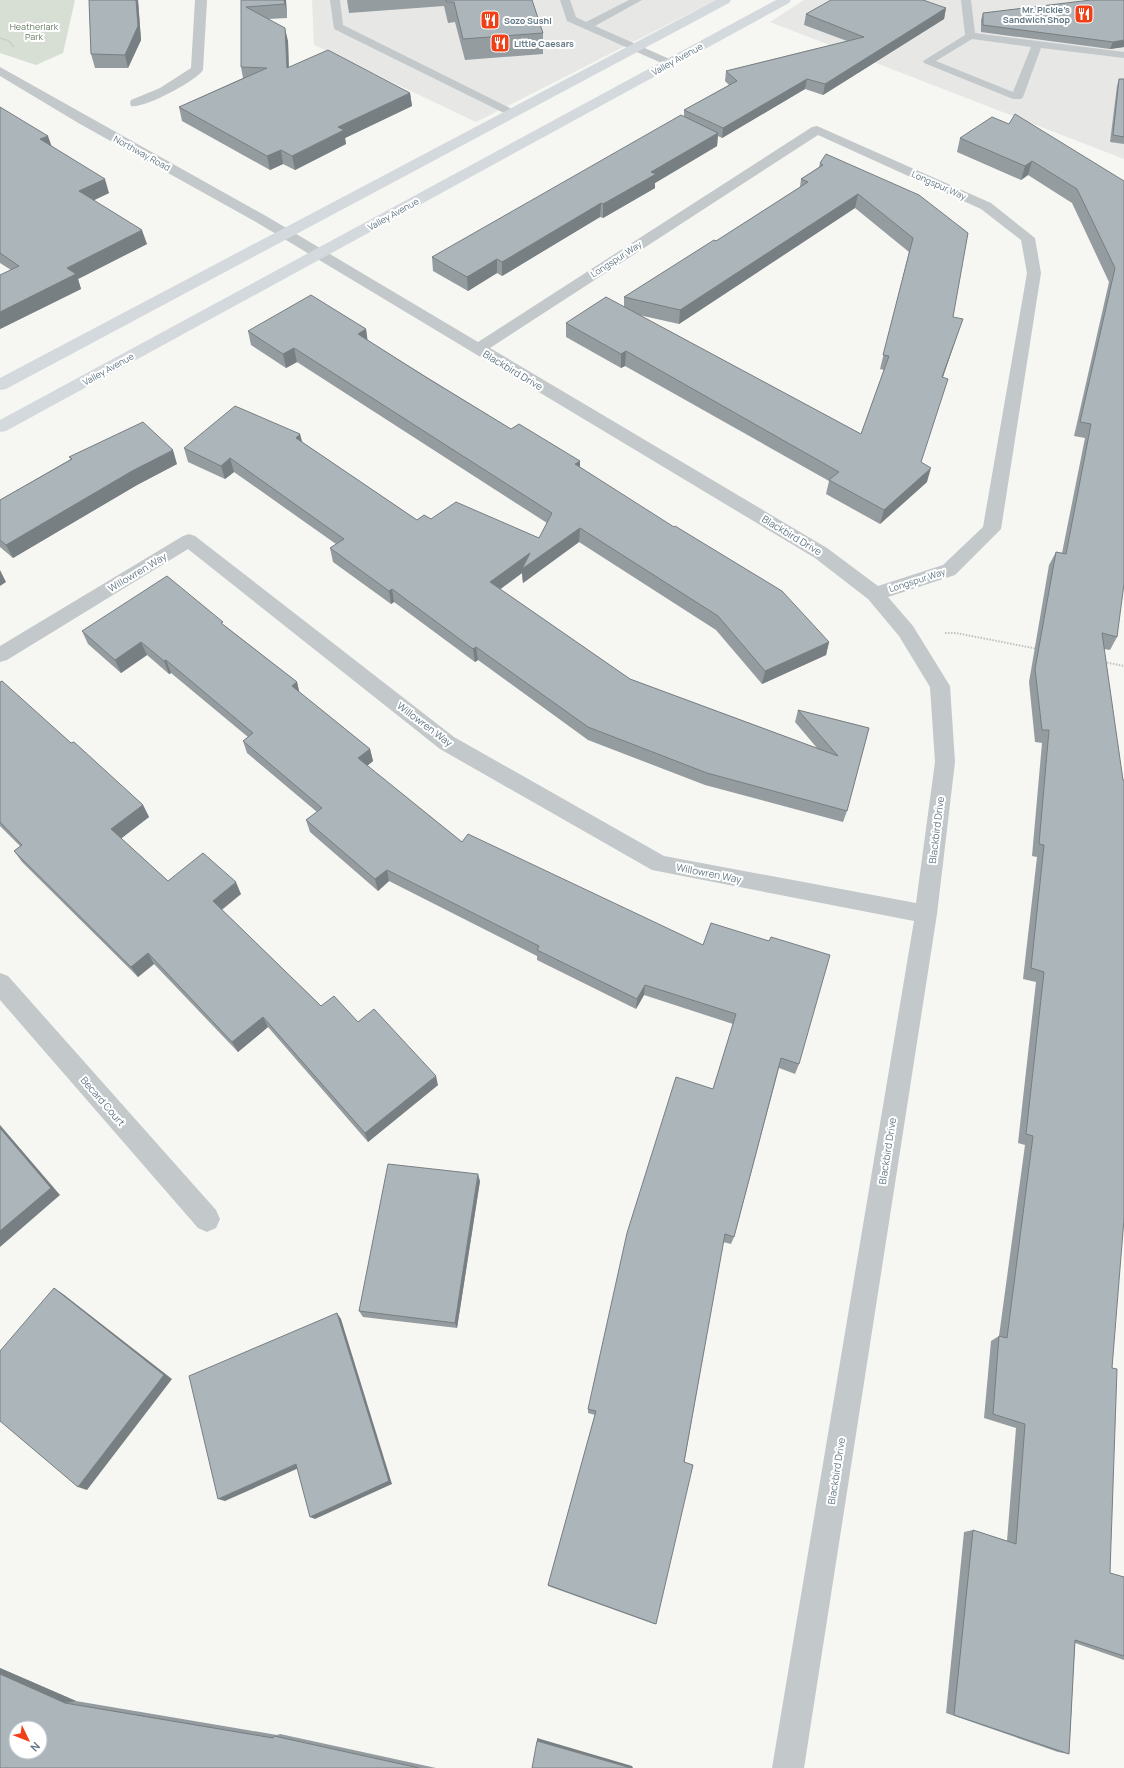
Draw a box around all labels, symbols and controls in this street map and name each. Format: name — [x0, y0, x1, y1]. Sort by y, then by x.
place label: Mr. Pickle’s Sandwich Shop — [1003, 3, 1070, 26]
restaurant icon: Mr. Pickle’s Sandwich Shop — [1073, 3, 1095, 25]
restaurant icon: Sozo Sushi — [479, 9, 501, 31]
place label: Sozo Sushi — [504, 14, 552, 27]
park label: Heatherlark Park — [10, 20, 59, 43]
restaurant icon: Little Caesars — [489, 32, 511, 54]
place label: Little Caesars — [514, 37, 574, 50]
street label: Valley Avenue — [649, 40, 705, 78]
street label: Northway Road — [111, 132, 173, 174]
street label: Longspur Way — [910, 167, 969, 203]
street label: Valley Avenue — [365, 195, 421, 233]
street label: Longspur Way — [588, 237, 644, 280]
street label: Blackbird Drive — [480, 347, 546, 393]
street label: Valley Avenue — [80, 350, 136, 388]
street label: Blackbird Drive — [759, 512, 825, 558]
street label: Willowren Way — [105, 549, 170, 595]
street label: Longspur Way — [887, 565, 947, 595]
street label: Willowren Way — [394, 699, 456, 750]
street label: Blackbird Drive — [925, 795, 947, 864]
street label: Willowren Way — [675, 860, 743, 886]
street label: Becard Court — [78, 1073, 128, 1129]
street label: Blackbird Drive — [875, 1116, 899, 1185]
street label: Blackbird Drive — [824, 1436, 848, 1505]
north arrow — [8, 1720, 48, 1760]
text: N — [27, 1739, 44, 1755]

